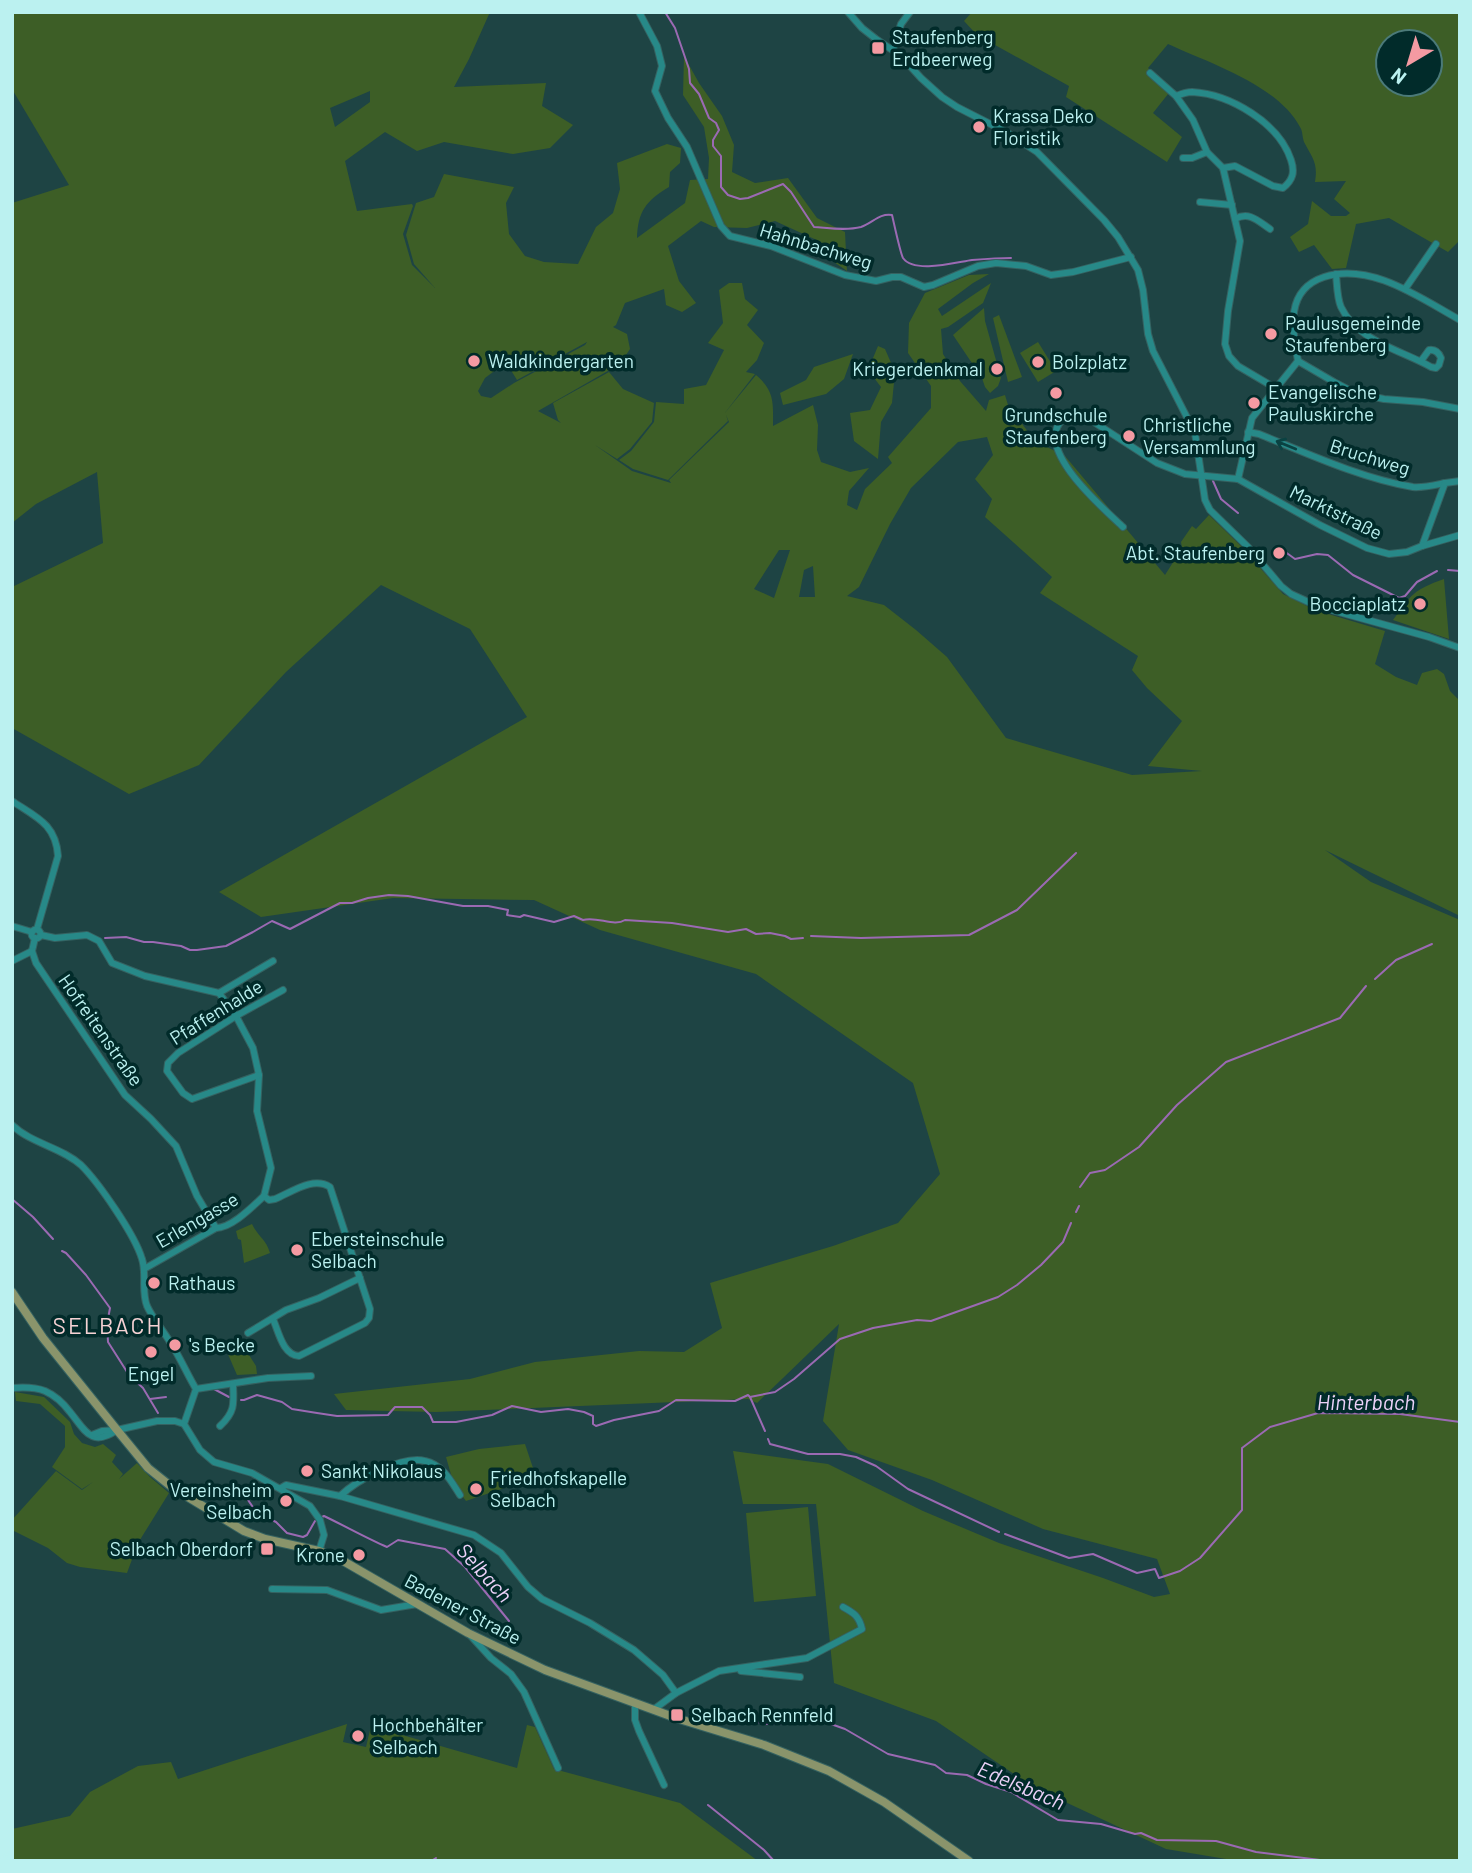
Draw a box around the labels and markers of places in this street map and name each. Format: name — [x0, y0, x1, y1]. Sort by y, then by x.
place label: Staufenberg Erdbeerweg — [892, 25, 993, 70]
marker: Staufenberg Erdbeerweg — [870, 40, 886, 56]
place label: Krassa Deko Floristik — [993, 104, 1094, 149]
marker: Krassa Deko Floristik — [971, 119, 987, 135]
place label: Paulusgemeinde Staufenberg — [1285, 311, 1421, 356]
marker: Paulusgemeinde Staufenberg — [1263, 326, 1279, 342]
place label: Waldkindergarten — [488, 349, 634, 372]
place label: Bolzplatz — [1052, 350, 1127, 373]
marker: Waldkindergarten — [466, 353, 482, 369]
marker: Bolzplatz — [1030, 354, 1046, 370]
place label: Kriegerdenkmal — [852, 357, 983, 380]
marker: Kriegerdenkmal — [989, 361, 1005, 377]
place label: Evangelische Pauluskirche — [1268, 380, 1377, 425]
marker: Grundschule Staufenberg — [1048, 385, 1064, 401]
marker: Evangelische Pauluskirche — [1246, 395, 1262, 411]
place label: Grundschule Staufenberg — [1004, 403, 1108, 448]
place label: Christliche Versammlung — [1143, 413, 1255, 458]
marker: Christliche Versammlung — [1121, 428, 1137, 444]
place label: Abt. Staufenberg — [1126, 541, 1265, 564]
marker: Abt. Staufenberg — [1271, 545, 1287, 561]
place label: Bocciaplatz — [1310, 592, 1406, 615]
marker: Bocciaplatz — [1412, 596, 1428, 612]
place label: Ebersteinschule Selbach — [311, 1227, 445, 1272]
marker: Ebersteinschule Selbach — [289, 1242, 305, 1258]
place label: Rathaus — [168, 1271, 235, 1294]
marker: Rathaus — [146, 1275, 162, 1291]
place label: 's Becke — [189, 1333, 255, 1356]
marker: 's Becke — [167, 1337, 183, 1353]
marker: Engel — [143, 1344, 159, 1360]
place label: Engel — [128, 1362, 174, 1385]
place label: Sankt Nikolaus — [321, 1459, 443, 1482]
marker: Sankt Nikolaus — [299, 1463, 315, 1479]
place label: Friedhofskapelle Selbach — [490, 1466, 627, 1511]
place label: Vereinsheim Selbach — [170, 1478, 272, 1523]
marker: Friedhofskapelle Selbach — [468, 1481, 484, 1497]
marker: Vereinsheim Selbach — [278, 1493, 294, 1509]
place label: Selbach Oberdorf — [110, 1537, 253, 1560]
marker: Selbach Oberdorf — [259, 1541, 275, 1557]
place label: Krone — [296, 1543, 345, 1566]
marker: Krone — [351, 1547, 367, 1563]
place label: Selbach Rennfeld — [691, 1703, 834, 1726]
marker: Selbach Rennfeld — [669, 1707, 685, 1723]
place label: Hochbehälter Selbach — [372, 1713, 483, 1758]
marker: Hochbehälter Selbach — [350, 1728, 366, 1744]

